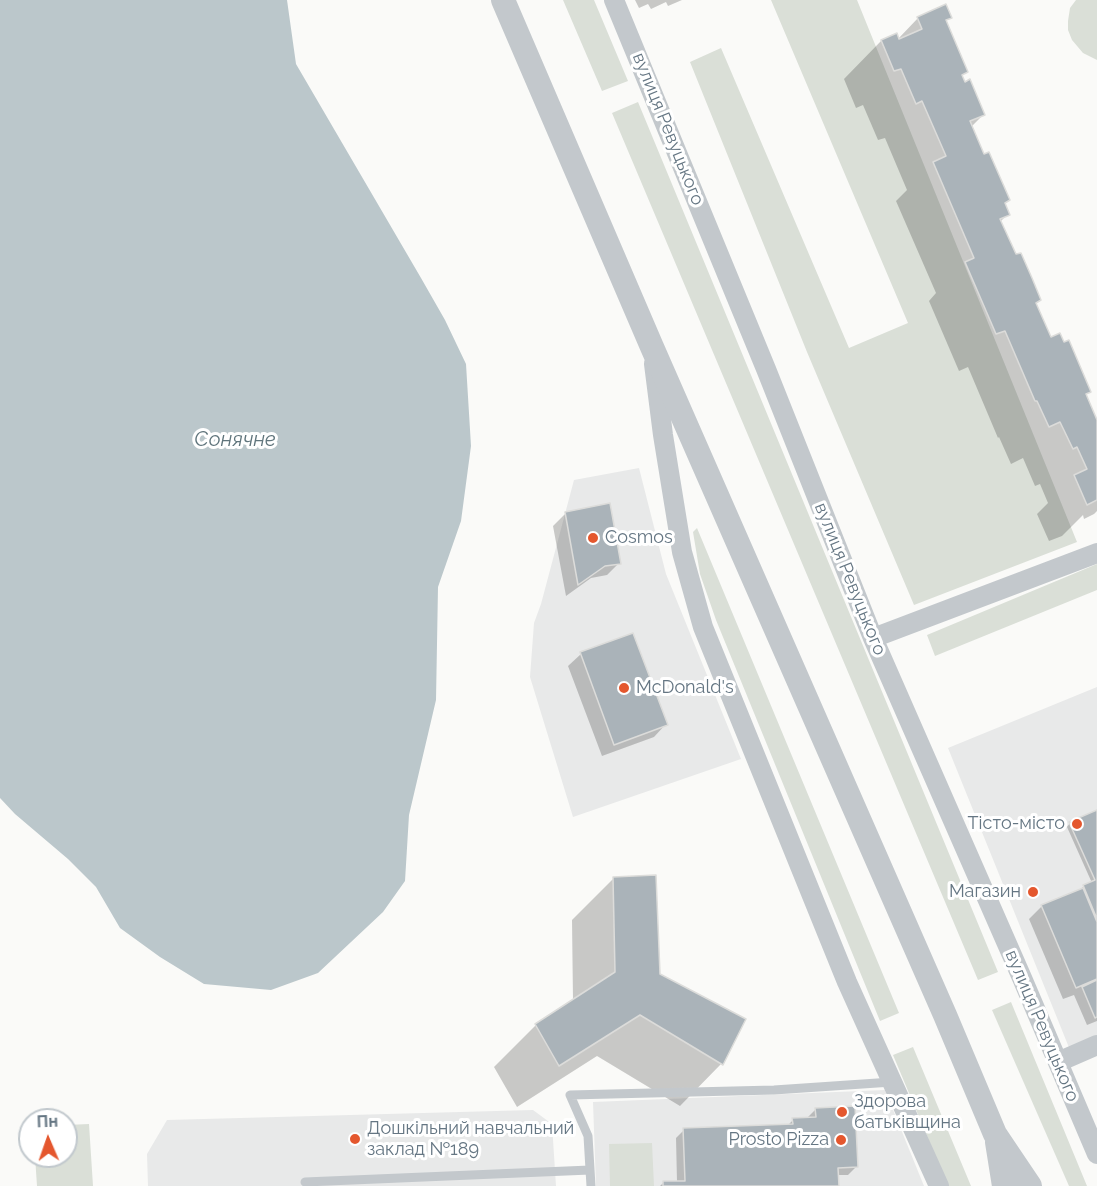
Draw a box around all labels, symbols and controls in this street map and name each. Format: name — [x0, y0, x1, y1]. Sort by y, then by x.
street label: вулиця Ревуцького — [628, 50, 708, 208]
water label: Сонячне — [194, 428, 276, 452]
street label: вулиця Ревуцького — [810, 500, 890, 658]
place label: Cosmos — [605, 527, 673, 549]
marker: Cosmos — [586, 531, 600, 545]
place label: McDonald's — [636, 677, 734, 699]
marker: McDonald's — [617, 681, 631, 695]
place label: Тісто-місто — [968, 813, 1065, 835]
marker: Тісто-місто — [1070, 817, 1084, 831]
place label: Магазин — [949, 881, 1021, 903]
marker: Магазин — [1026, 885, 1040, 899]
street label: вулиця Ревуцького — [1000, 947, 1084, 1105]
place label: Здорова батьківщина — [854, 1091, 961, 1134]
marker: Здорова батьківщина — [835, 1105, 849, 1119]
north arrow — [18, 1108, 78, 1168]
text: Пн — [36, 1112, 58, 1131]
place label: Дошкільний навчальний заклад №189 — [367, 1118, 574, 1160]
place label: Prosto Pizza — [729, 1129, 829, 1151]
marker: Дошкільний навчальний заклад №189 — [348, 1132, 362, 1146]
marker: Prosto Pizza — [834, 1133, 848, 1147]

